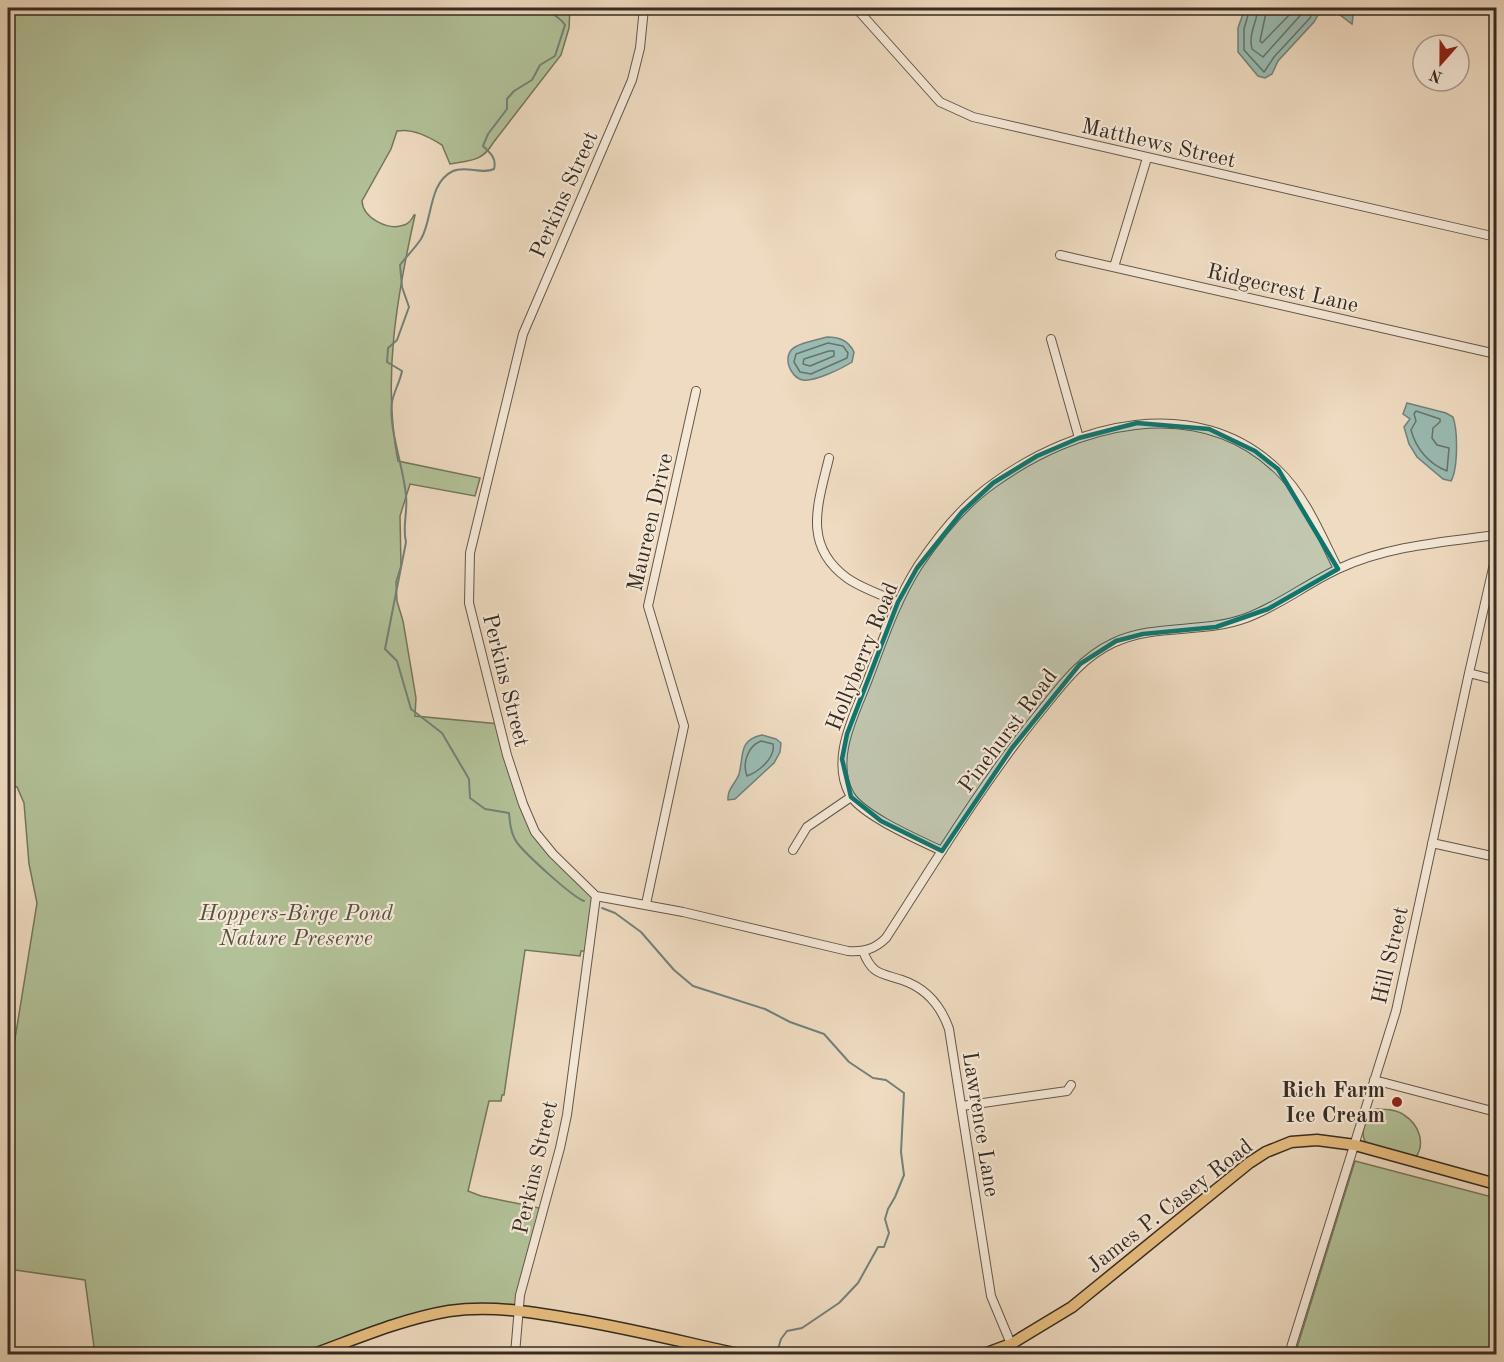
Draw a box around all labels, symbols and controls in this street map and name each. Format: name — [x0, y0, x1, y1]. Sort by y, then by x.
north arrow — [1411, 33, 1471, 93]
text: N — [1427, 65, 1445, 85]
street label: Matthews Street — [1079, 115, 1238, 172]
street label: Perkins Street — [527, 128, 603, 262]
street label: Ridgecrest Lane — [1205, 261, 1361, 317]
street label: Maureen Drive — [624, 451, 678, 594]
street label: Hollyberry Road — [823, 579, 903, 734]
street label: Perkins Street — [478, 612, 532, 749]
street label: Pinehurst Road — [955, 665, 1062, 797]
park label: Hoppers-Birge Pond Nature Preserve — [198, 903, 393, 950]
street label: Hill Street — [1369, 904, 1413, 1006]
street label: Lawrence Lane — [958, 1050, 1002, 1198]
place label: Rich Farm Ice Cream — [1281, 1080, 1385, 1127]
marker: Rich Farm Ice Cream — [1390, 1095, 1404, 1109]
street label: Perkins Street — [510, 1099, 562, 1236]
street label: James P. Casey Road — [1083, 1135, 1257, 1278]

